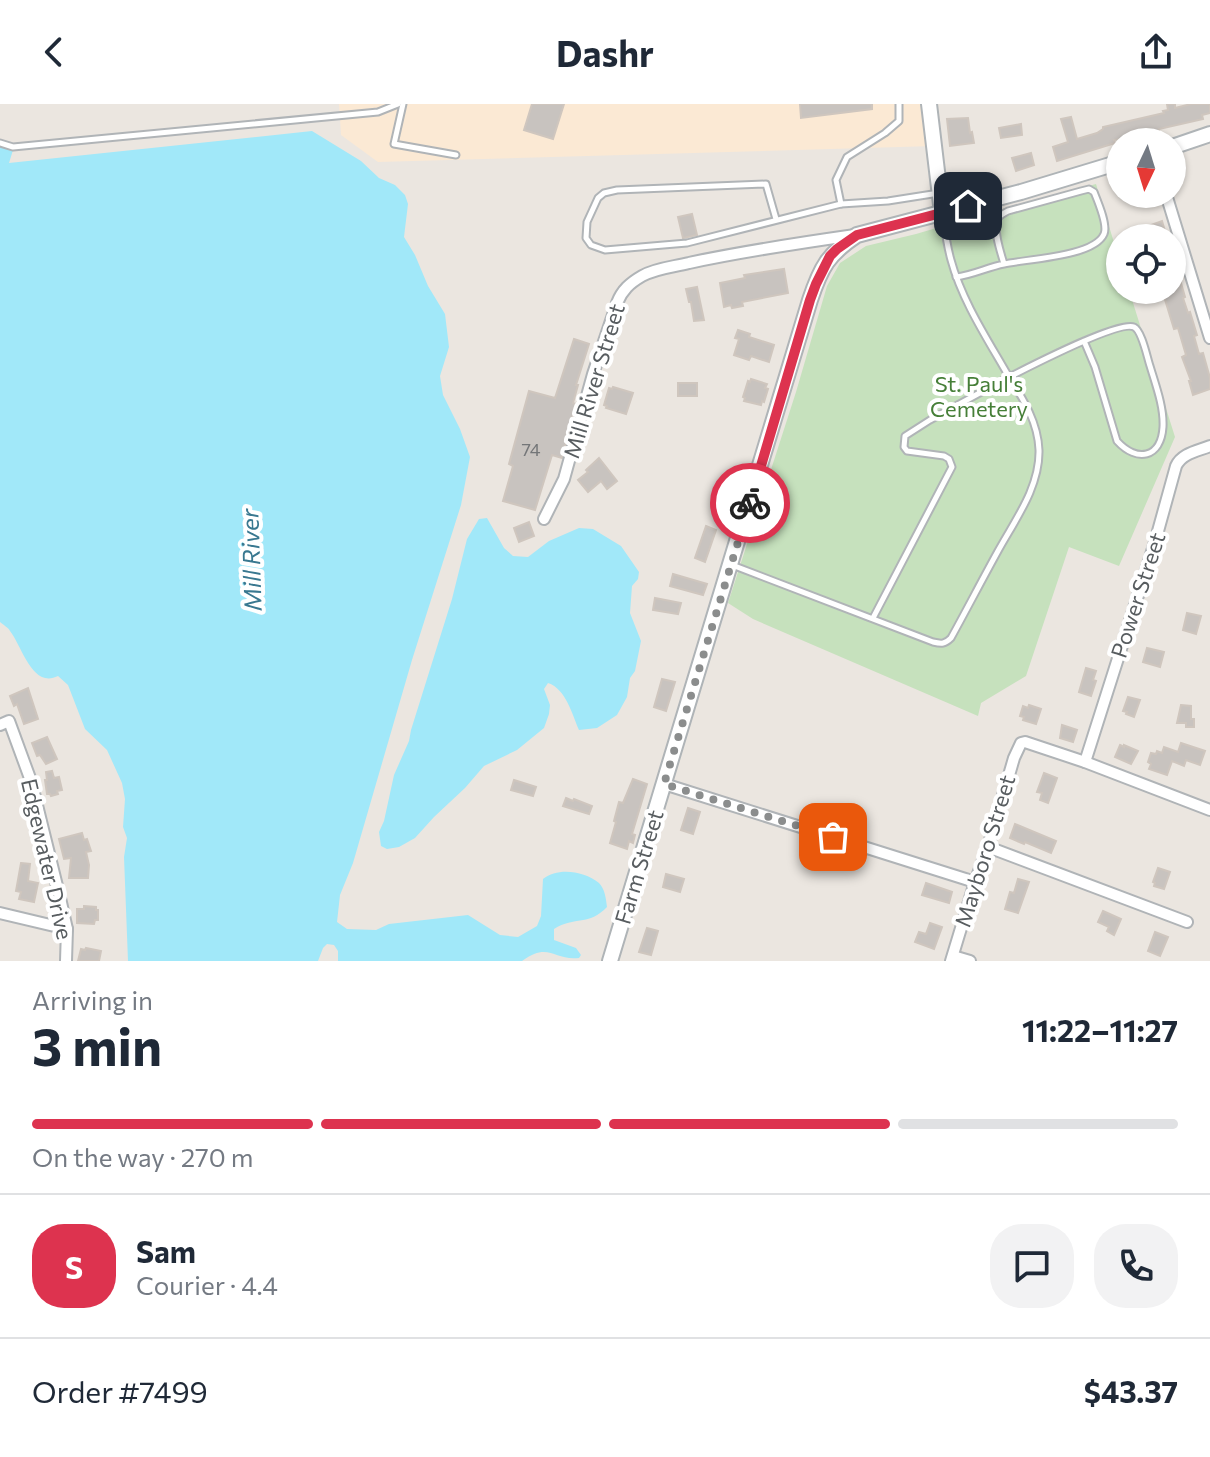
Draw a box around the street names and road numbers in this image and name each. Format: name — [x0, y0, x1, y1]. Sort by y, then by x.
street label: Mill River Street — [557, 300, 630, 461]
street label: Power Street — [1105, 529, 1170, 661]
street label: Mayboro Street — [949, 772, 1020, 930]
street label: Edgewater Drive — [16, 776, 79, 942]
street label: Farm Street — [608, 806, 669, 927]

